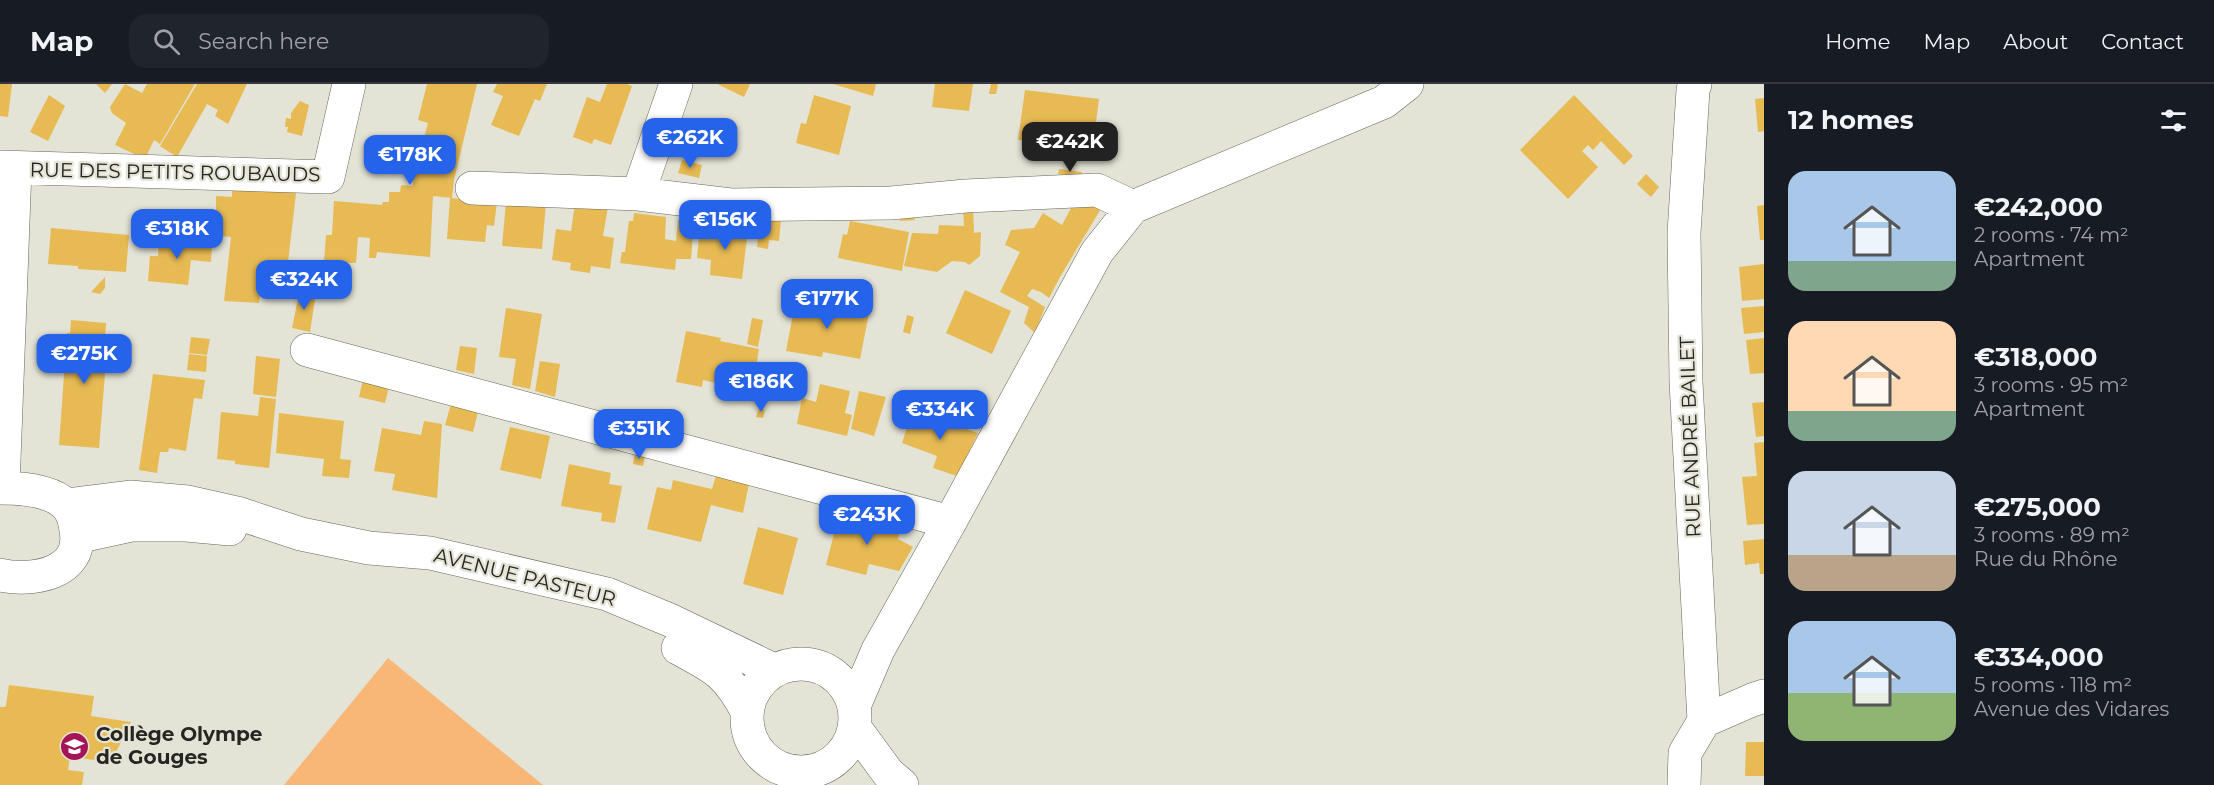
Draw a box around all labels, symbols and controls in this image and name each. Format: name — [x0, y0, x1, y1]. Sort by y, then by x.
search box — [129, 14, 549, 68]
text: Map — [30, 24, 93, 58]
icon: search — [150, 25, 183, 58]
text: Search here — [198, 28, 329, 55]
text: Home — [1825, 29, 1890, 54]
text: Map — [1923, 29, 1970, 54]
text: About — [2003, 29, 2068, 54]
text: Contact — [2101, 29, 2184, 54]
text: 12 homes — [1788, 104, 1914, 136]
icon: filters — [2157, 104, 2190, 137]
pin: €262K — [648, 118, 732, 169]
pin: €242K — [1028, 122, 1112, 173]
text: €262K — [656, 125, 724, 149]
text: €242K — [1036, 129, 1104, 153]
pin: €178K — [368, 135, 452, 186]
text: €178K — [378, 142, 442, 166]
street label: RUE DES PETITS ROUBAUDS — [29, 157, 321, 187]
text: €242,000 — [1974, 191, 2103, 223]
icon: home — [1836, 195, 1908, 267]
pin: €156K — [683, 200, 767, 251]
text: €156K — [693, 207, 757, 231]
pin: €318K — [135, 209, 219, 260]
text: €318K — [145, 216, 209, 240]
text: 2 rooms · 74 m² — [1974, 223, 2129, 247]
text: Apartment — [1974, 247, 2085, 271]
pin: €324K — [262, 260, 346, 311]
text: €324K — [270, 267, 338, 291]
pin: €177K — [785, 279, 869, 330]
text: €177K — [795, 286, 859, 310]
pin: €275K — [42, 334, 126, 385]
street label: RUE ANDRÉ BAILET — [1674, 336, 1706, 538]
text: €275K — [51, 341, 117, 365]
text: €318,000 — [1974, 341, 2098, 373]
icon: home — [1836, 345, 1908, 417]
pin: €186K — [719, 362, 803, 413]
text: €186K — [729, 369, 794, 393]
text: 3 rooms · 95 m² — [1974, 373, 2128, 397]
pin: €334K — [898, 390, 982, 441]
text: €334K — [906, 397, 974, 421]
text: Apartment — [1974, 397, 2085, 421]
pin: €351K — [597, 409, 681, 460]
text: €351K — [608, 416, 670, 440]
text: €275,000 — [1974, 491, 2101, 523]
pin: €243K — [825, 495, 909, 546]
icon: home — [1836, 495, 1908, 567]
text: €243K — [833, 502, 901, 526]
text: 3 rooms · 89 m² — [1974, 523, 2130, 547]
street label: AVENUE PASTEUR — [432, 543, 618, 611]
text: Rue du Rhône — [1974, 547, 2118, 571]
text: €334,000 — [1974, 641, 2104, 673]
icon: home — [1836, 645, 1908, 717]
text: 5 rooms · 118 m² — [1974, 673, 2132, 697]
text: Avenue des Vidares — [1974, 697, 2169, 721]
place label: Collège Olympe de Gouges — [96, 722, 262, 769]
school or university icon: Collège Olympe de Gouges — [59, 730, 91, 762]

